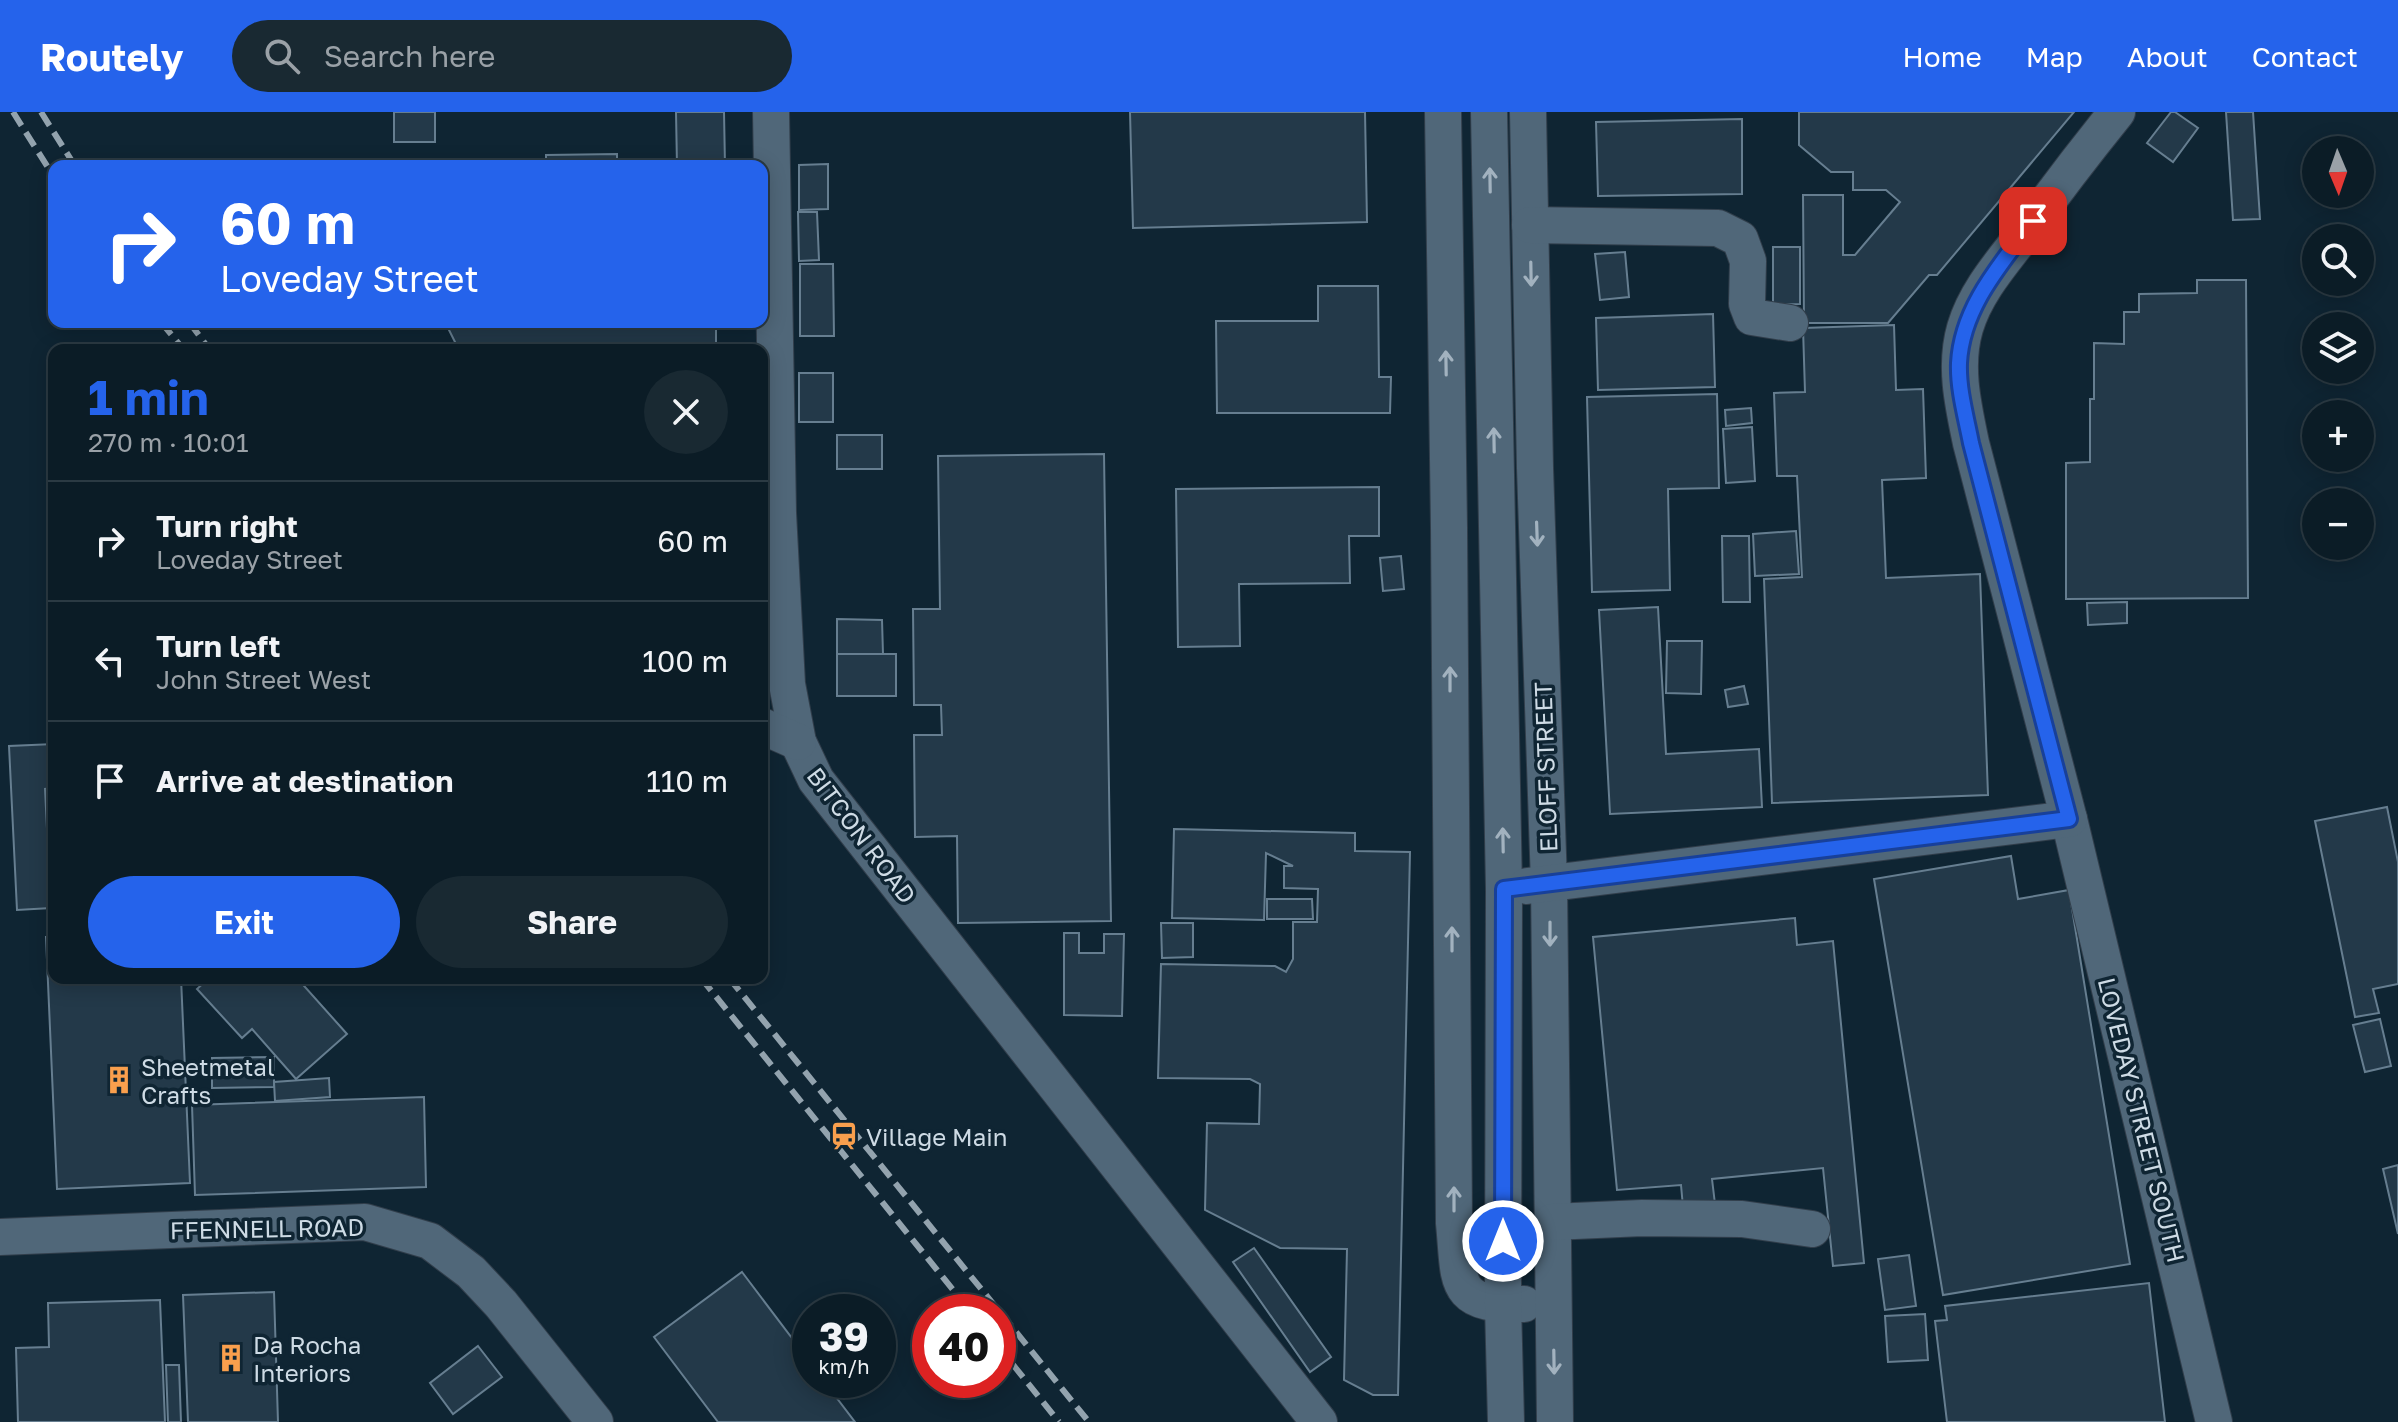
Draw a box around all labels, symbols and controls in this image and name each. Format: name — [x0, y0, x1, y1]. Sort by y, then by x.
search box — [232, 20, 792, 92]
text: Routely — [40, 34, 184, 79]
icon: search — [260, 34, 304, 78]
text: Search here — [324, 38, 496, 74]
text: Home — [1903, 40, 1982, 73]
text: Map — [2026, 40, 2083, 73]
text: About — [2127, 40, 2208, 73]
text: Contact — [2252, 40, 2358, 73]
north arrow — [2302, 136, 2374, 208]
map controls — [2302, 136, 2374, 560]
one-way arrow — [1482, 167, 1498, 194]
pin — [1999, 187, 2067, 255]
text: 60 m — [220, 189, 355, 256]
icon: right — [88, 192, 192, 296]
icon: arrive — [2011, 199, 2055, 243]
button: search — [2302, 224, 2374, 296]
text: Loveday Street — [220, 257, 479, 300]
one-way arrow — [1524, 260, 1539, 287]
button: layers — [2302, 312, 2374, 384]
one-way arrow — [1439, 350, 1454, 377]
text: 1 min — [88, 368, 209, 426]
button: close — [644, 370, 728, 454]
button: + — [2302, 400, 2374, 472]
text: 270 m · 10:01 — [88, 427, 249, 458]
one-way arrow — [1486, 427, 1502, 454]
button: − — [2302, 488, 2374, 560]
text: Turn right — [156, 508, 298, 544]
icon: right — [88, 519, 132, 563]
one-way arrow — [1530, 520, 1545, 547]
text: 60 m — [657, 523, 728, 559]
text: Loveday Street — [156, 544, 343, 575]
text: Turn left — [156, 628, 281, 664]
icon: left — [88, 639, 132, 683]
text: 100 m — [642, 643, 728, 679]
text: John Street West — [156, 664, 371, 695]
one-way arrow — [1442, 666, 1458, 693]
street label: ELOFF STREET — [1528, 681, 1562, 853]
icon: arrive — [88, 759, 132, 803]
street label: BITCON ROAD — [801, 761, 923, 909]
text: Arrive at destination — [156, 763, 453, 799]
text: 110 m — [646, 763, 728, 799]
one-way arrow — [1496, 827, 1511, 854]
button: Exit — [88, 876, 400, 968]
button: Share — [416, 876, 728, 968]
one-way arrow — [1542, 920, 1558, 947]
one-way arrow — [1444, 926, 1460, 953]
street label: LOVEDAY STREET SOUTH — [2093, 975, 2191, 1265]
place label: Sheetmetal Crafts — [141, 1052, 275, 1109]
building icon: Sheetmetal Crafts — [104, 1065, 134, 1095]
station icon: Village Main — [829, 1121, 859, 1151]
place label: Village Main — [866, 1122, 1008, 1151]
one-way arrow — [1446, 1186, 1462, 1213]
position arrow — [1461, 1199, 1545, 1283]
street label: FFENNELL ROAD — [170, 1212, 364, 1244]
speed limit sign: 40 — [912, 1294, 1016, 1398]
text: 39 — [819, 1312, 869, 1360]
place label: Da Rocha Interiors — [253, 1330, 361, 1387]
building icon: Da Rocha Interiors — [216, 1343, 246, 1373]
one-way arrow — [1547, 1348, 1562, 1375]
text: km/h — [819, 1354, 869, 1378]

